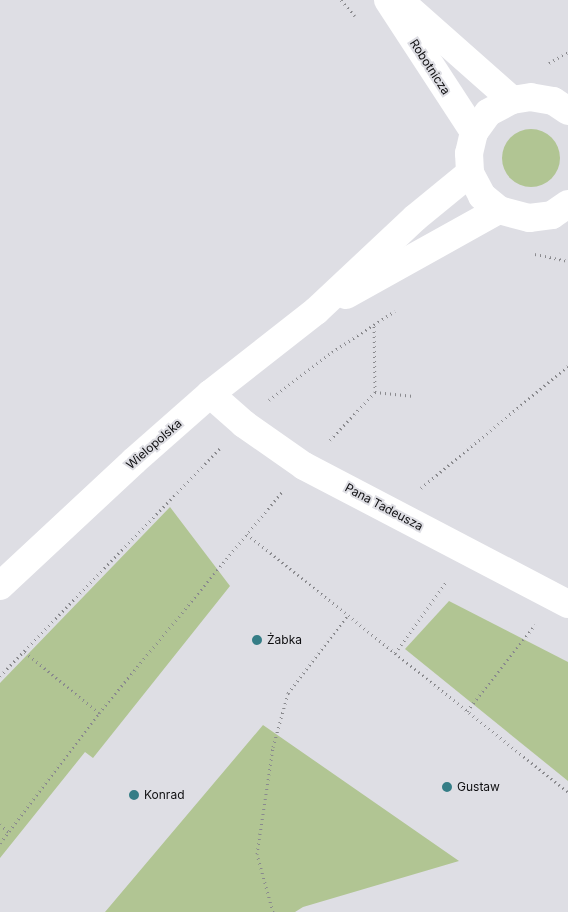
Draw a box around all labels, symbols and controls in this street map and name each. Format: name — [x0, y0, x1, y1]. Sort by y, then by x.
street label: Robotnicza — [407, 37, 453, 97]
street label: Wielopolska — [123, 416, 185, 472]
street label: Pana Tadeusza — [342, 480, 426, 534]
place label: Żabka — [267, 633, 302, 647]
marker: Żabka — [251, 634, 263, 646]
place label: Gustaw — [457, 780, 500, 794]
marker: Gustaw — [441, 781, 453, 793]
place label: Konrad — [144, 788, 184, 802]
marker: Konrad — [128, 789, 140, 801]

